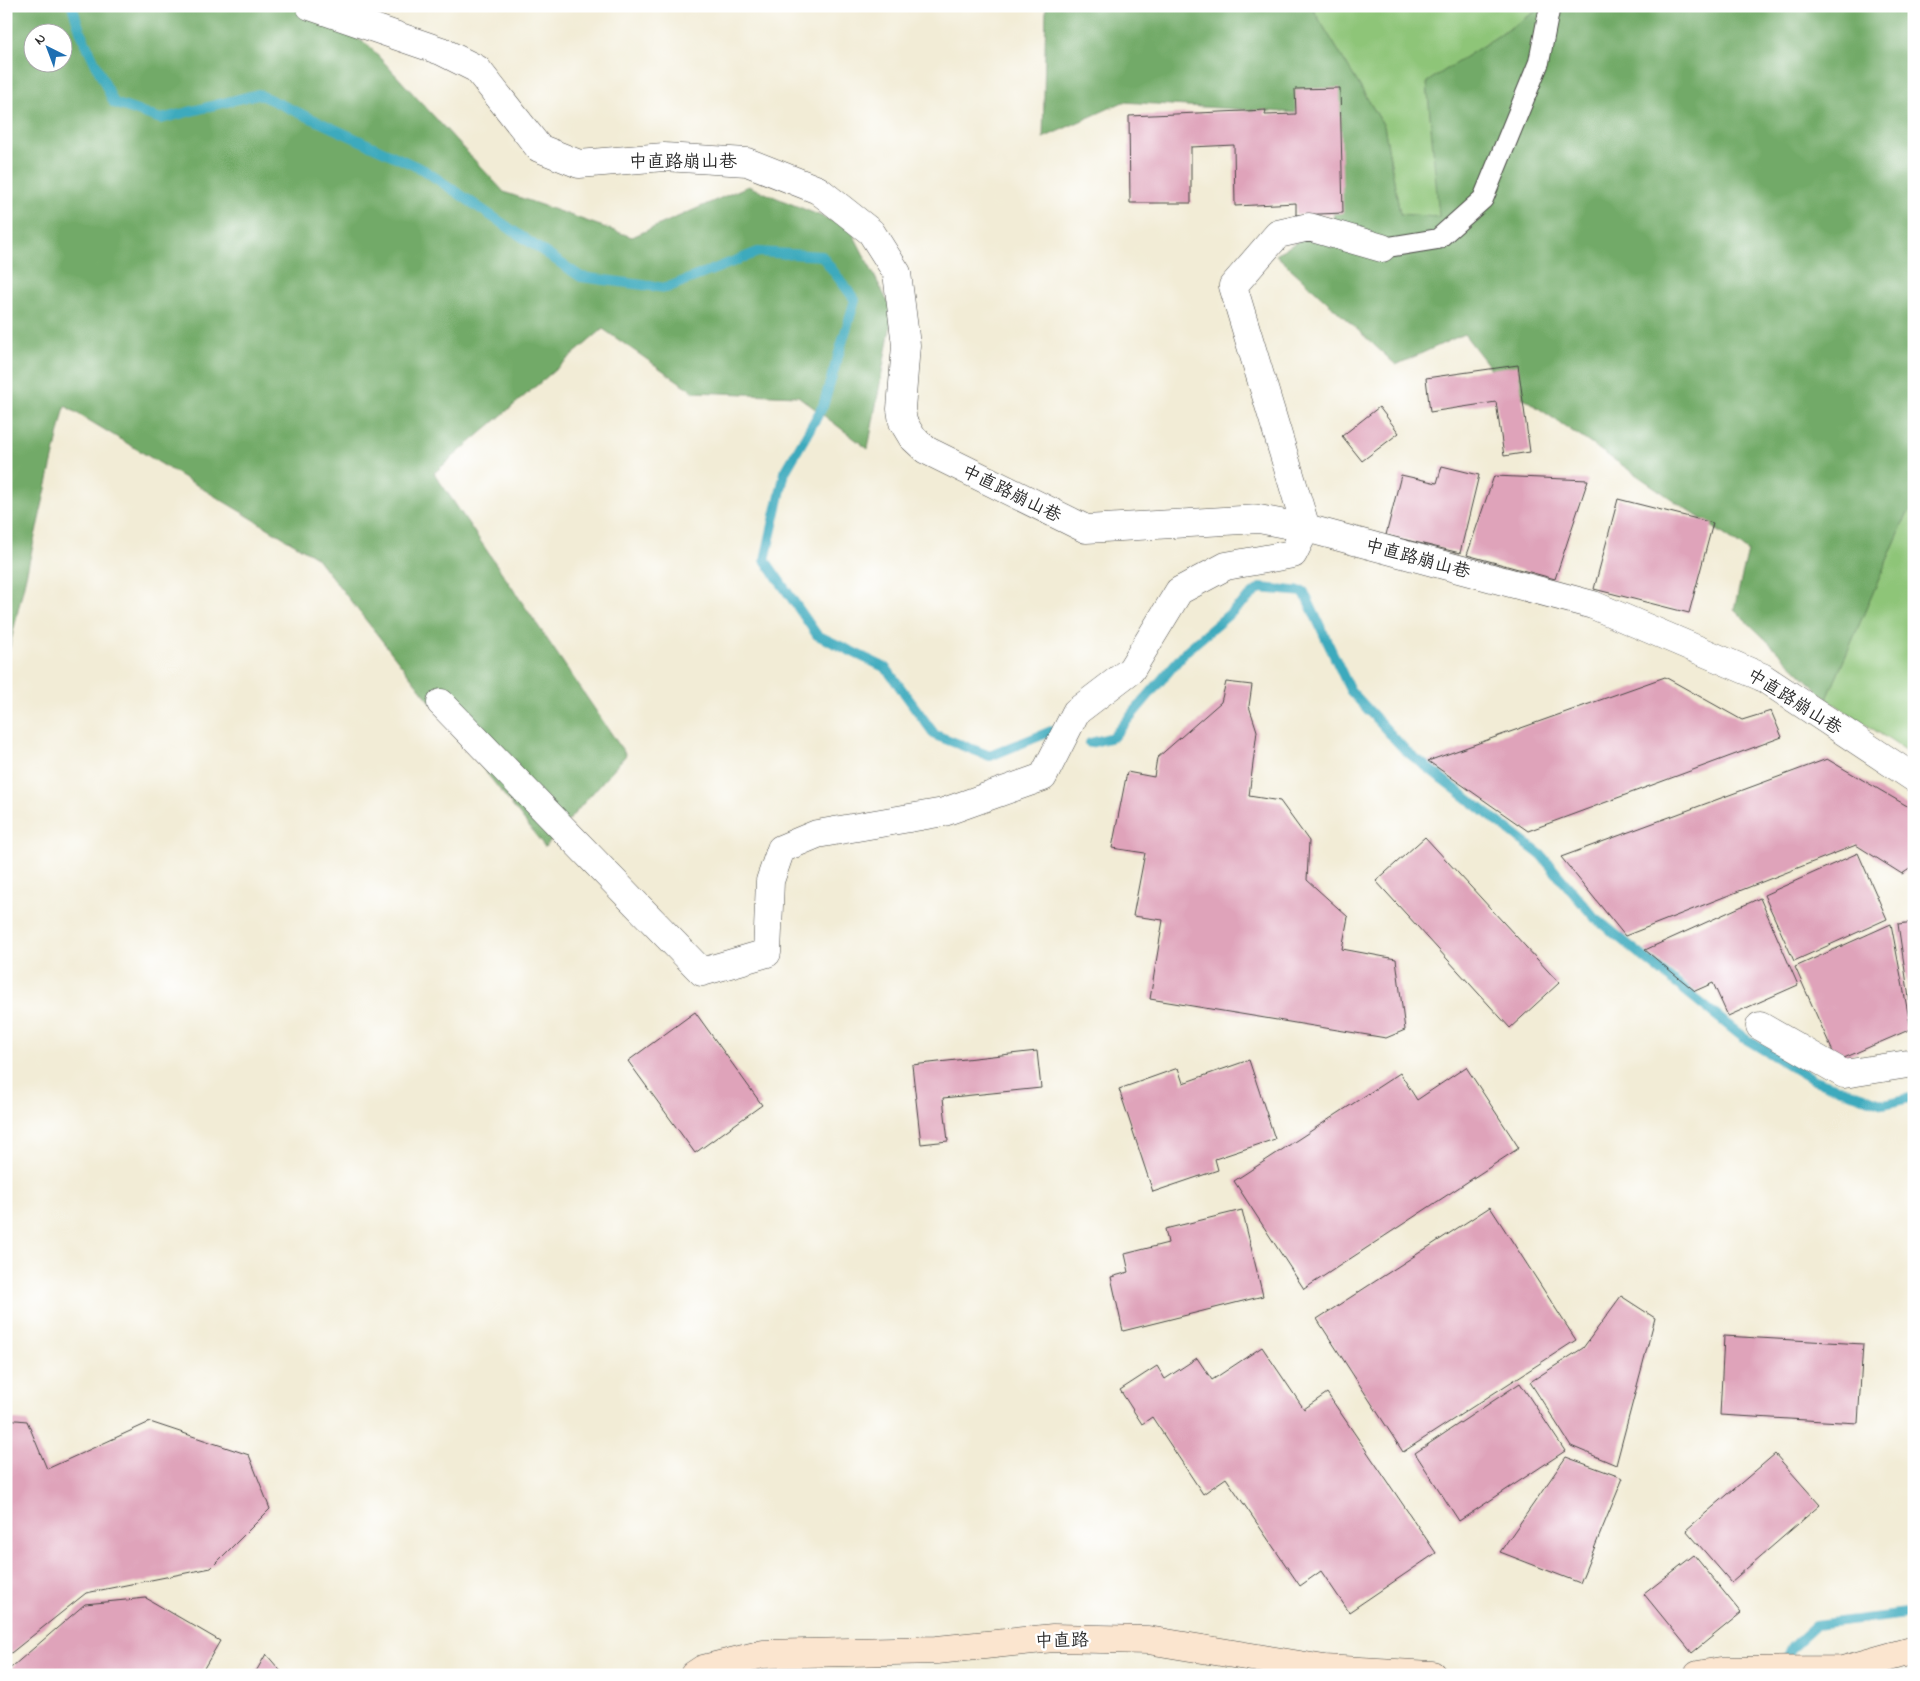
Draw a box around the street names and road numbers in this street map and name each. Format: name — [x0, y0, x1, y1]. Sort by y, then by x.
street label: 中直路崩山巷 — [629, 150, 737, 176]
street label: 中直路崩山巷 — [957, 459, 1065, 530]
street label: 中直路崩山巷 — [1362, 533, 1473, 586]
street label: 中直路崩山巷 — [1741, 663, 1847, 742]
street label: 中直路 — [1035, 1629, 1089, 1655]

